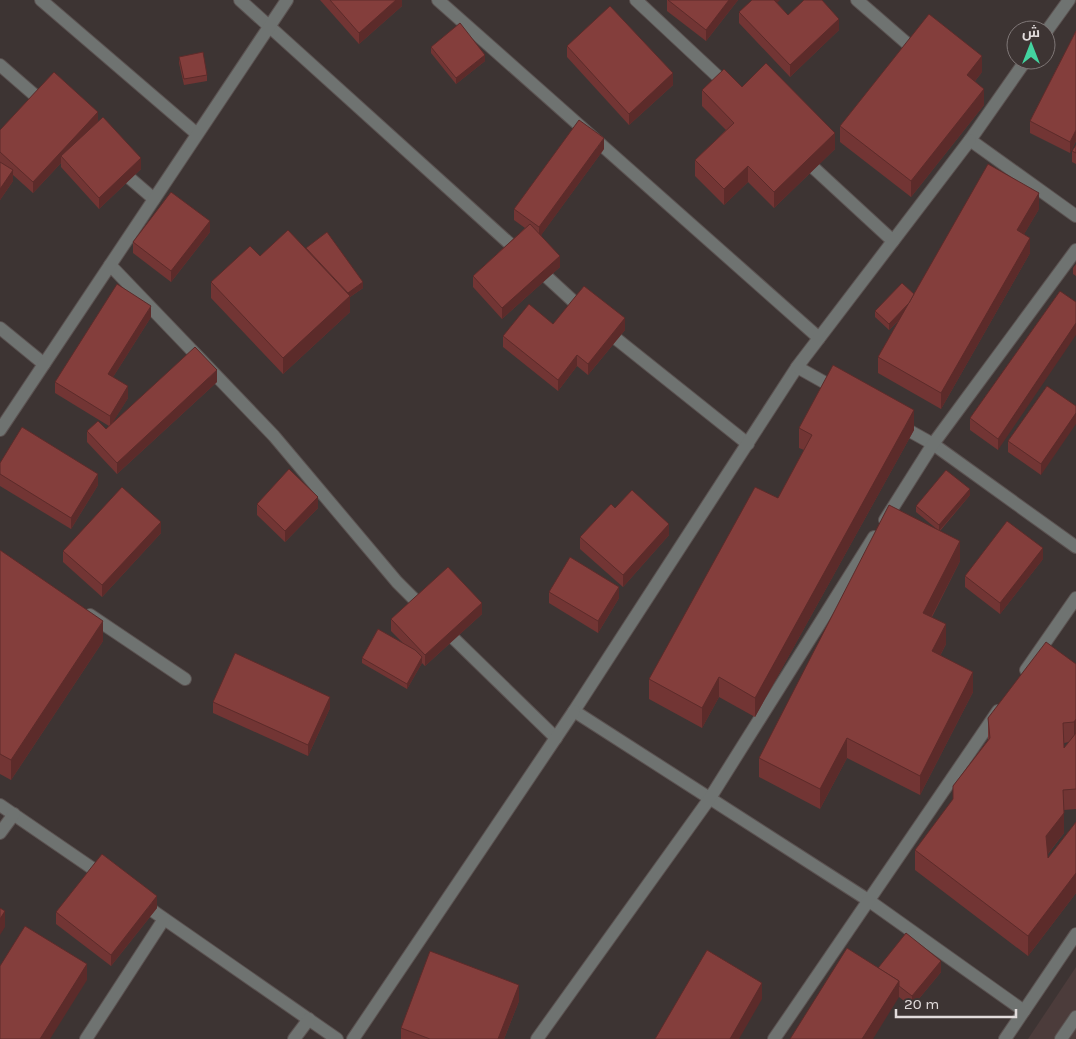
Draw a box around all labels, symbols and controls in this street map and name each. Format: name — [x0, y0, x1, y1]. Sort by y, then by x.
north arrow — [1006, 20, 1056, 70]
text: ش — [1022, 24, 1040, 41]
scale bar — [896, 986, 1016, 1018]
text: 20 m — [904, 995, 939, 1013]

